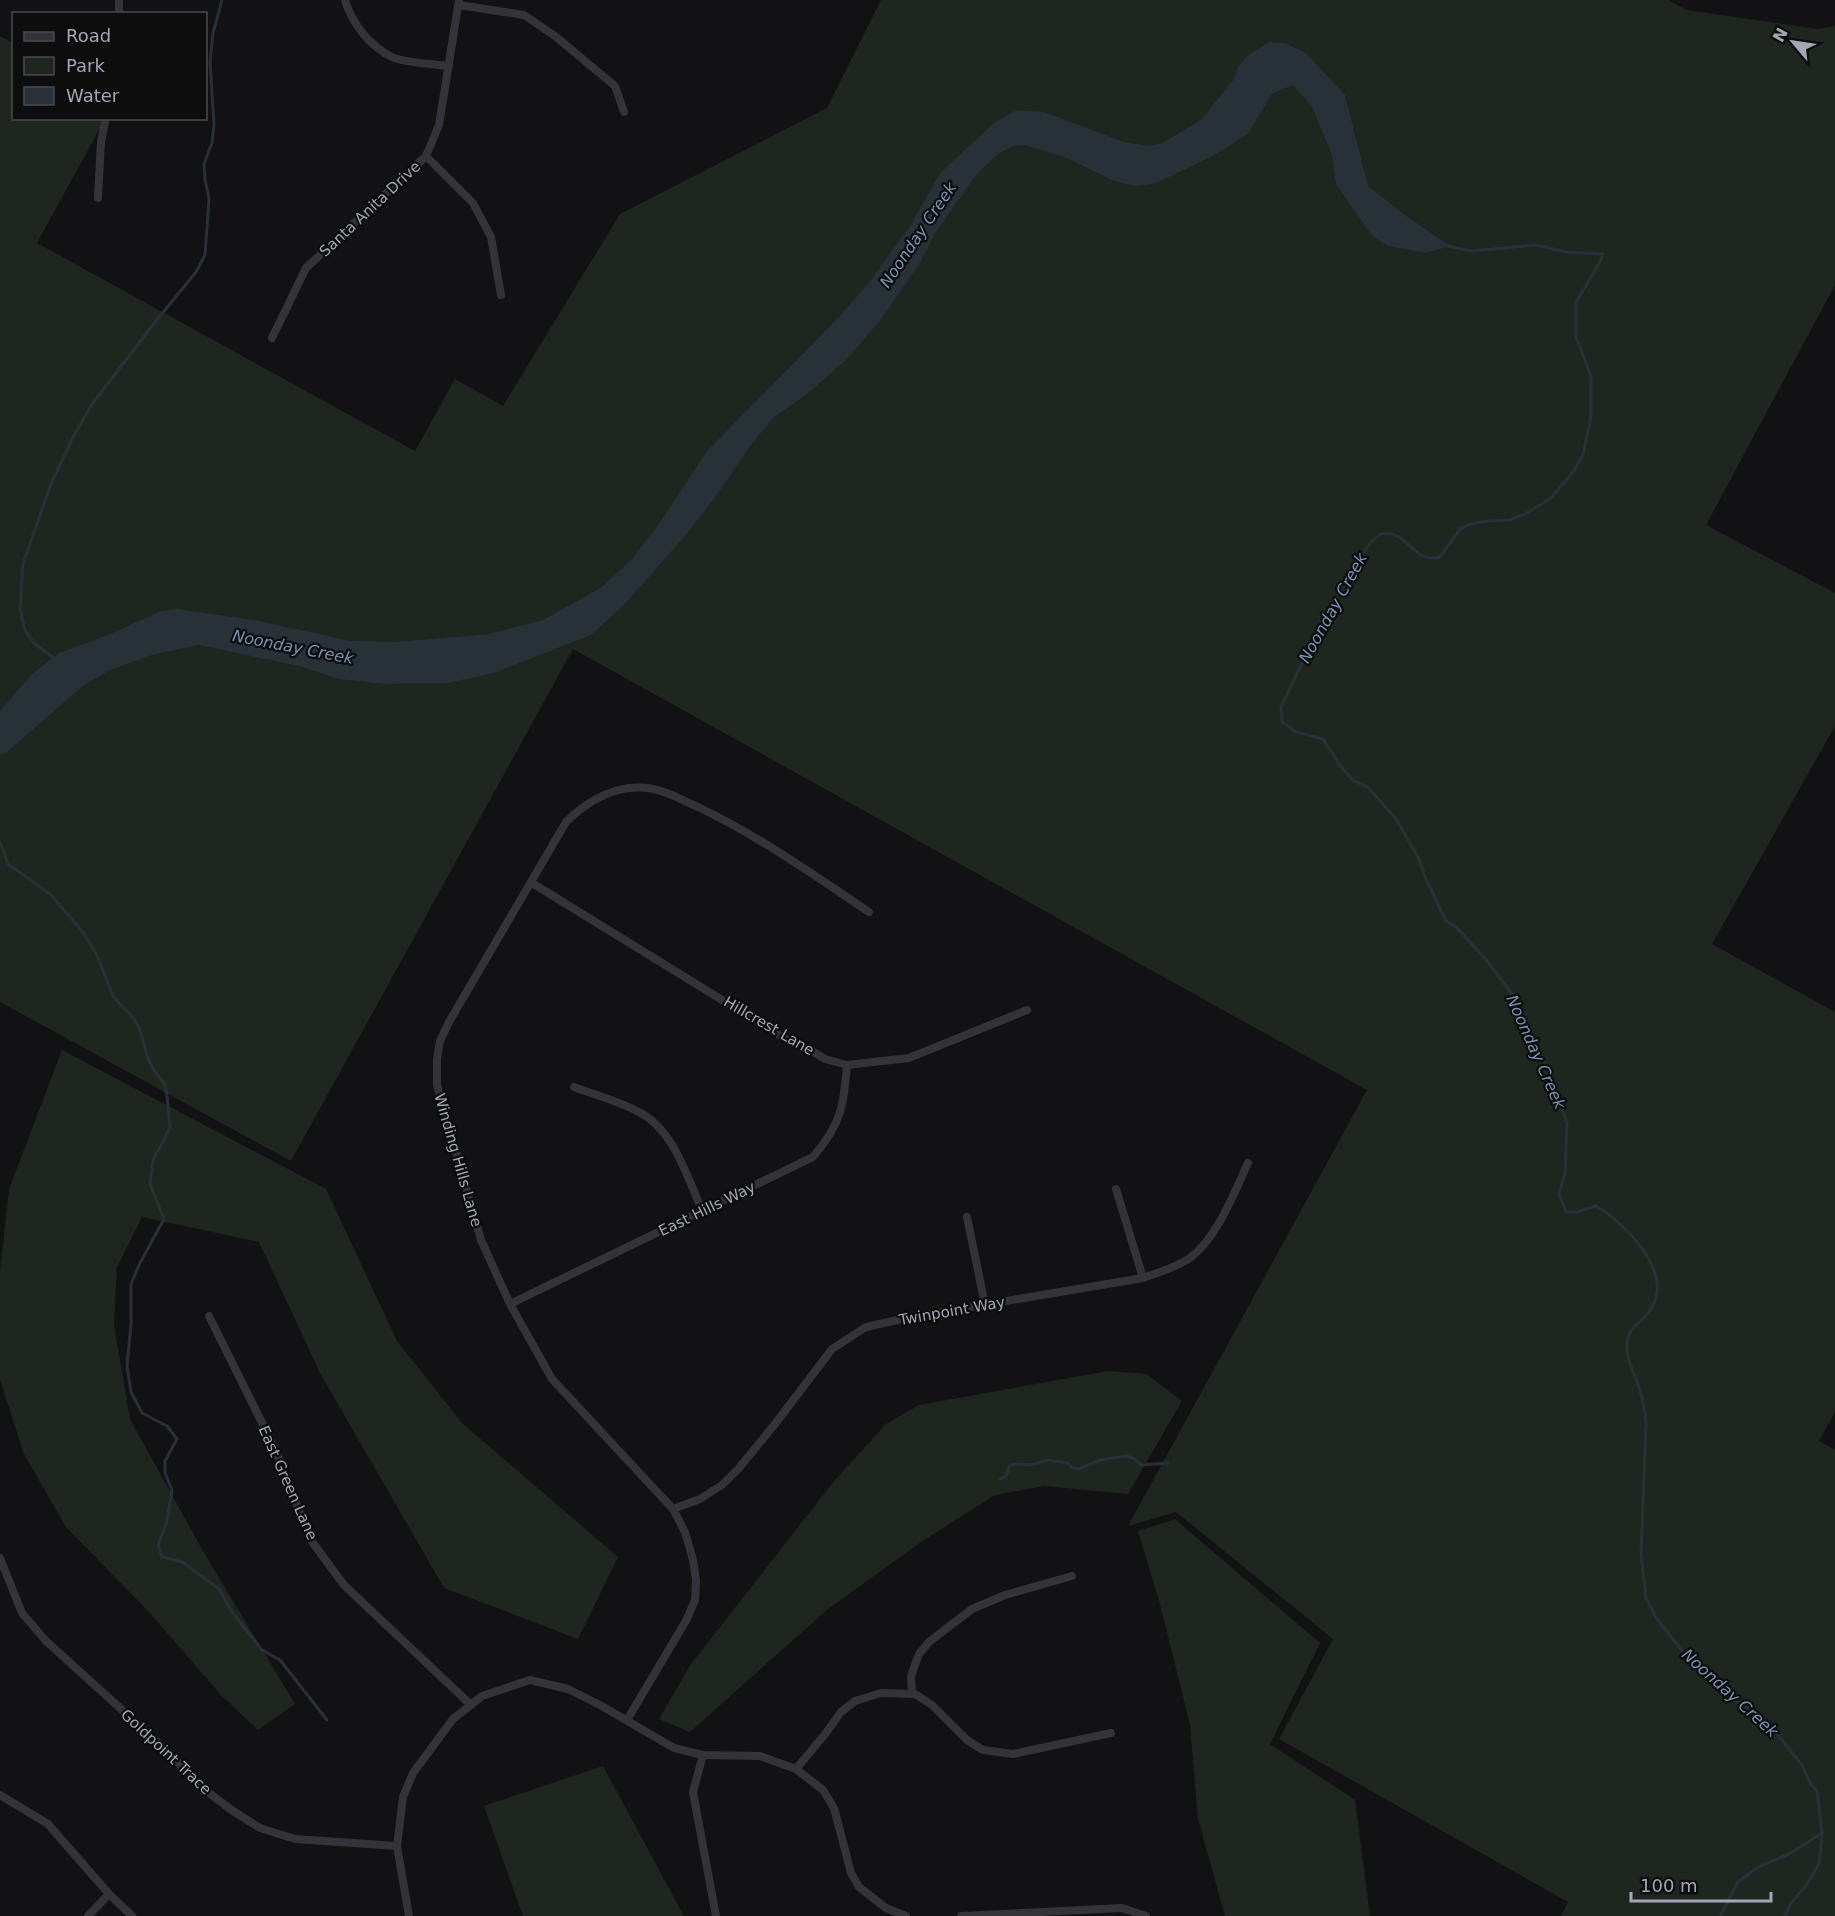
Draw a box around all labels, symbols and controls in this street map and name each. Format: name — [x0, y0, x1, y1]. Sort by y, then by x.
legend — [12, 12, 207, 120]
north arrow — [1763, 12, 1823, 72]
text: Road — [66, 25, 111, 46]
text: N — [1769, 25, 1792, 45]
text: Park — [66, 55, 105, 76]
text: Water — [66, 85, 120, 106]
street label: Santa Anita Drive — [316, 157, 424, 261]
water label: Noonday Creek — [876, 178, 961, 291]
water label: Noonday Creek — [1295, 549, 1371, 666]
water label: Noonday Creek — [231, 626, 356, 668]
water label: Noonday Creek — [1502, 992, 1570, 1113]
street label: Hillcrest Lane — [720, 993, 818, 1059]
street label: Winding Hills Lane — [430, 1091, 486, 1229]
street label: East Hills Way — [656, 1178, 758, 1240]
street label: Twinpoint Way — [896, 1293, 1007, 1329]
street label: East Green Lane — [255, 1423, 321, 1543]
water label: Noonday Creek — [1678, 1645, 1783, 1742]
street label: Goldpoint Trace — [117, 1705, 215, 1799]
scale bar — [1631, 1865, 1770, 1903]
text: 100 m — [1640, 1875, 1698, 1896]

